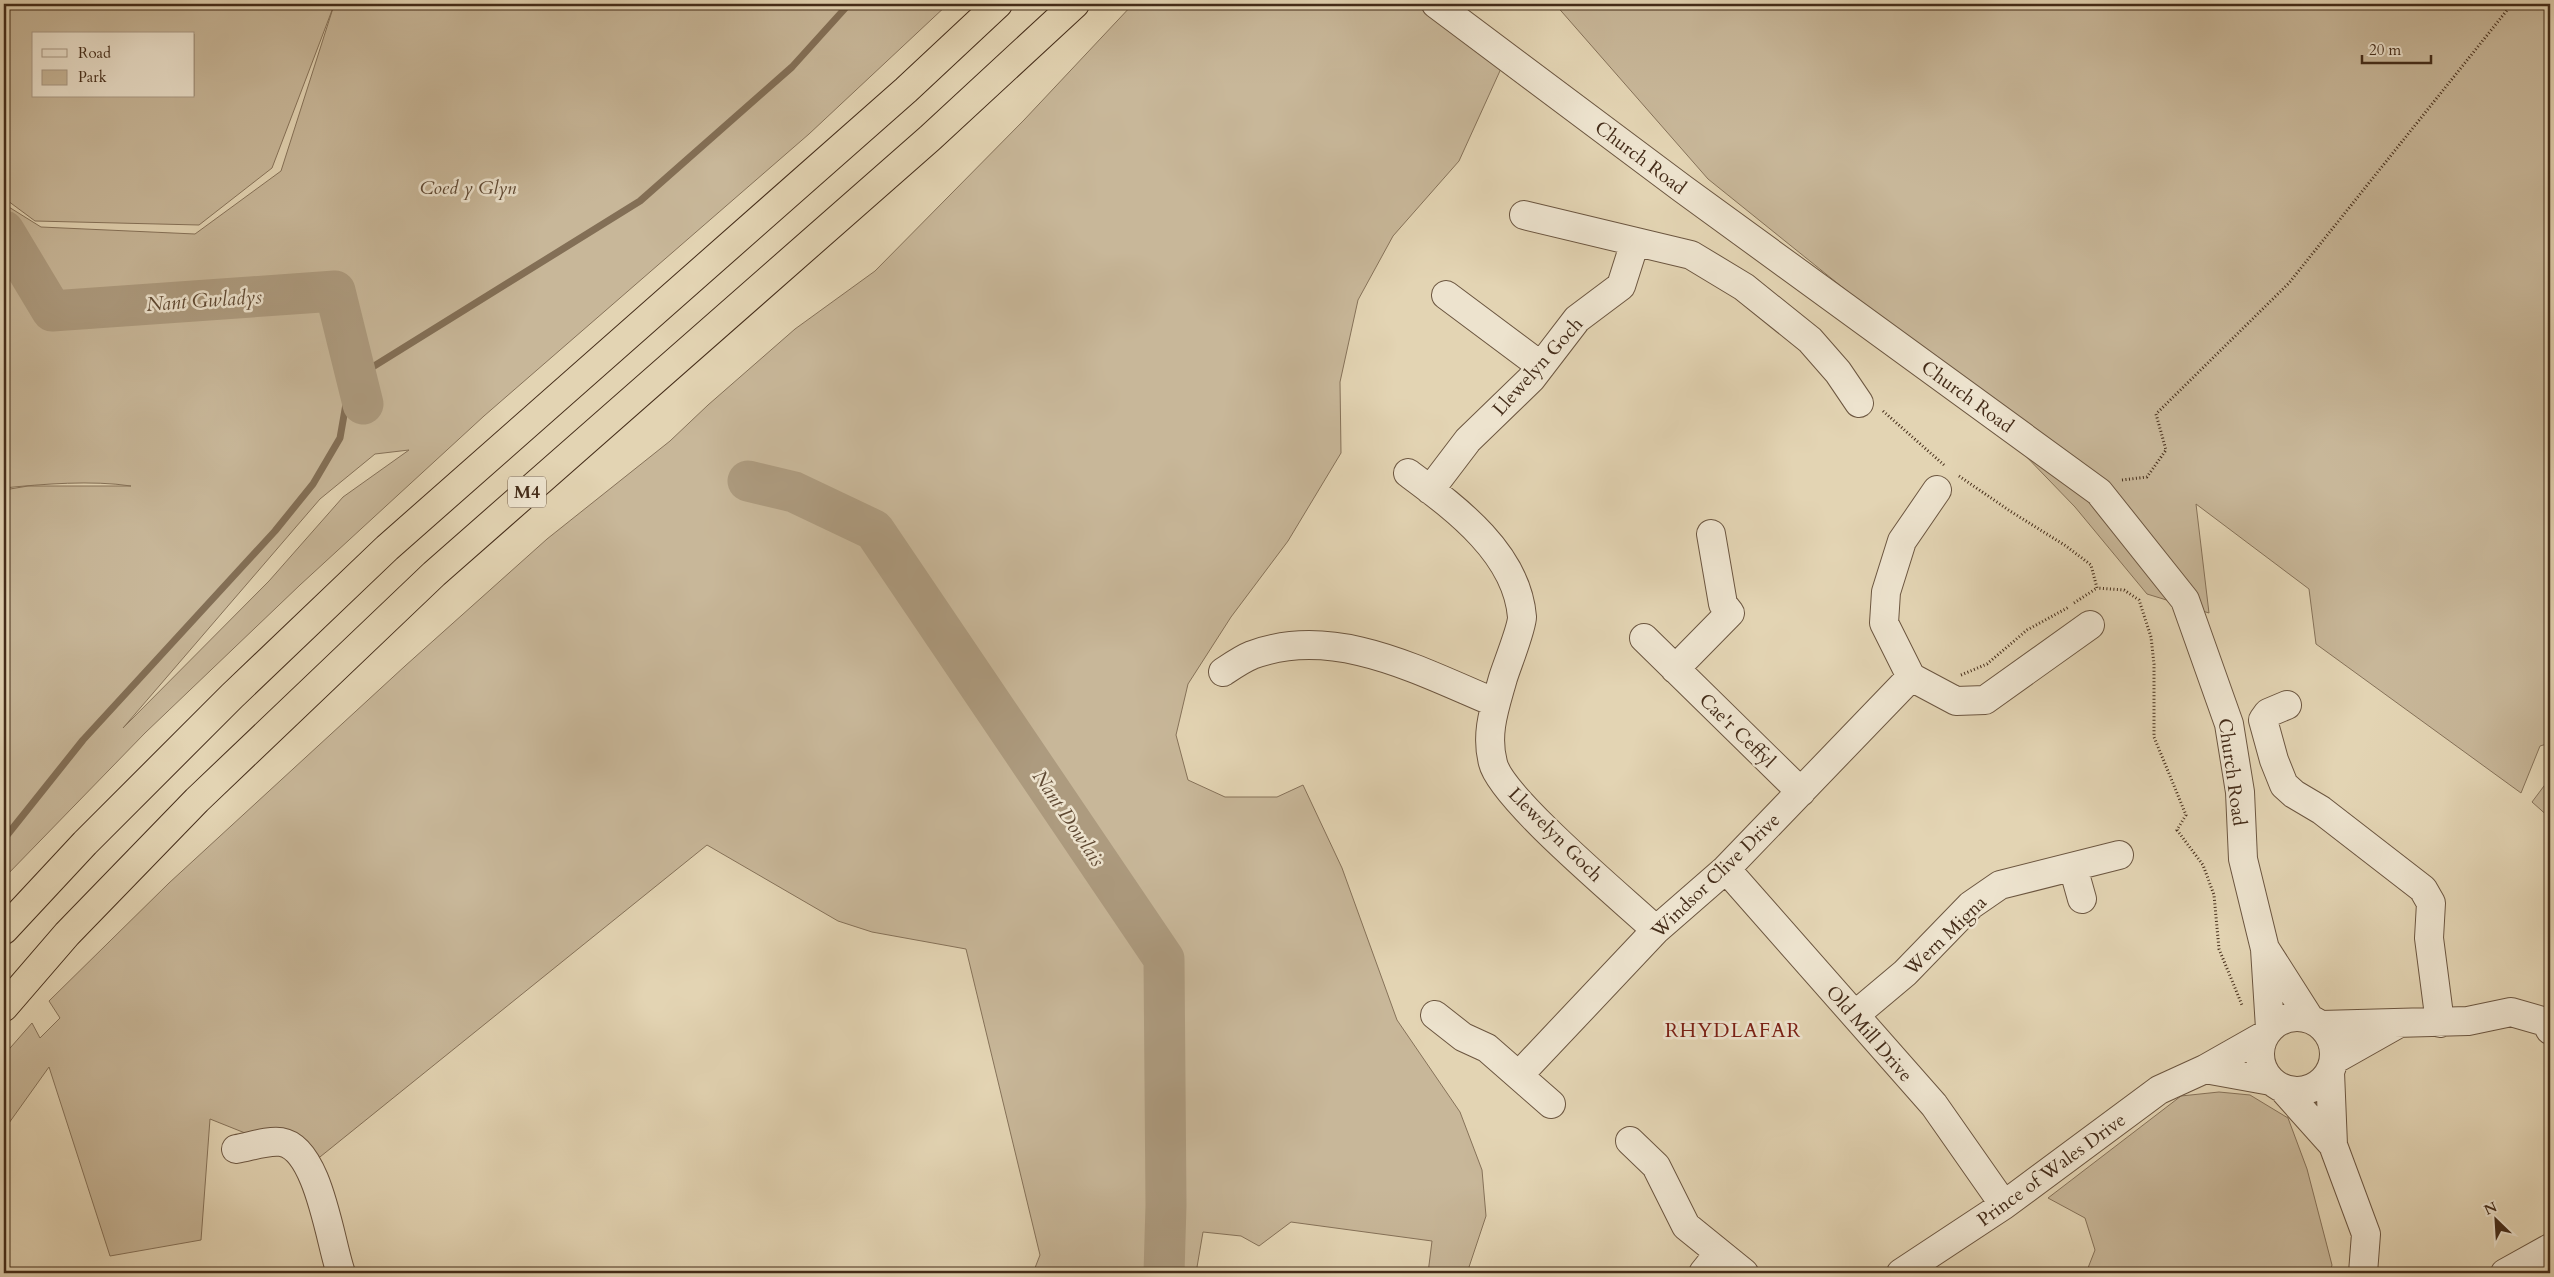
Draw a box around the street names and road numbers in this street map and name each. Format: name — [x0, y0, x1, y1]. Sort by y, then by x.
street label: Church Road — [1589, 115, 1691, 201]
street label: Llewelyn Goch — [1487, 311, 1589, 421]
street label: Church Road — [1916, 354, 2019, 439]
road number: M4 — [508, 477, 546, 508]
street label: Cae'r Ceffyl — [1693, 688, 1781, 774]
street label: Church Road — [2212, 717, 2252, 828]
street label: Llewelyn Goch — [1502, 782, 1609, 888]
street label: Windsor Clive Drive — [1645, 807, 1786, 945]
street label: Wern Migna — [1898, 890, 1993, 982]
street label: Old Mill Drive — [1820, 980, 1919, 1088]
street label: Prince of Wales Drive — [1972, 1107, 2131, 1233]

